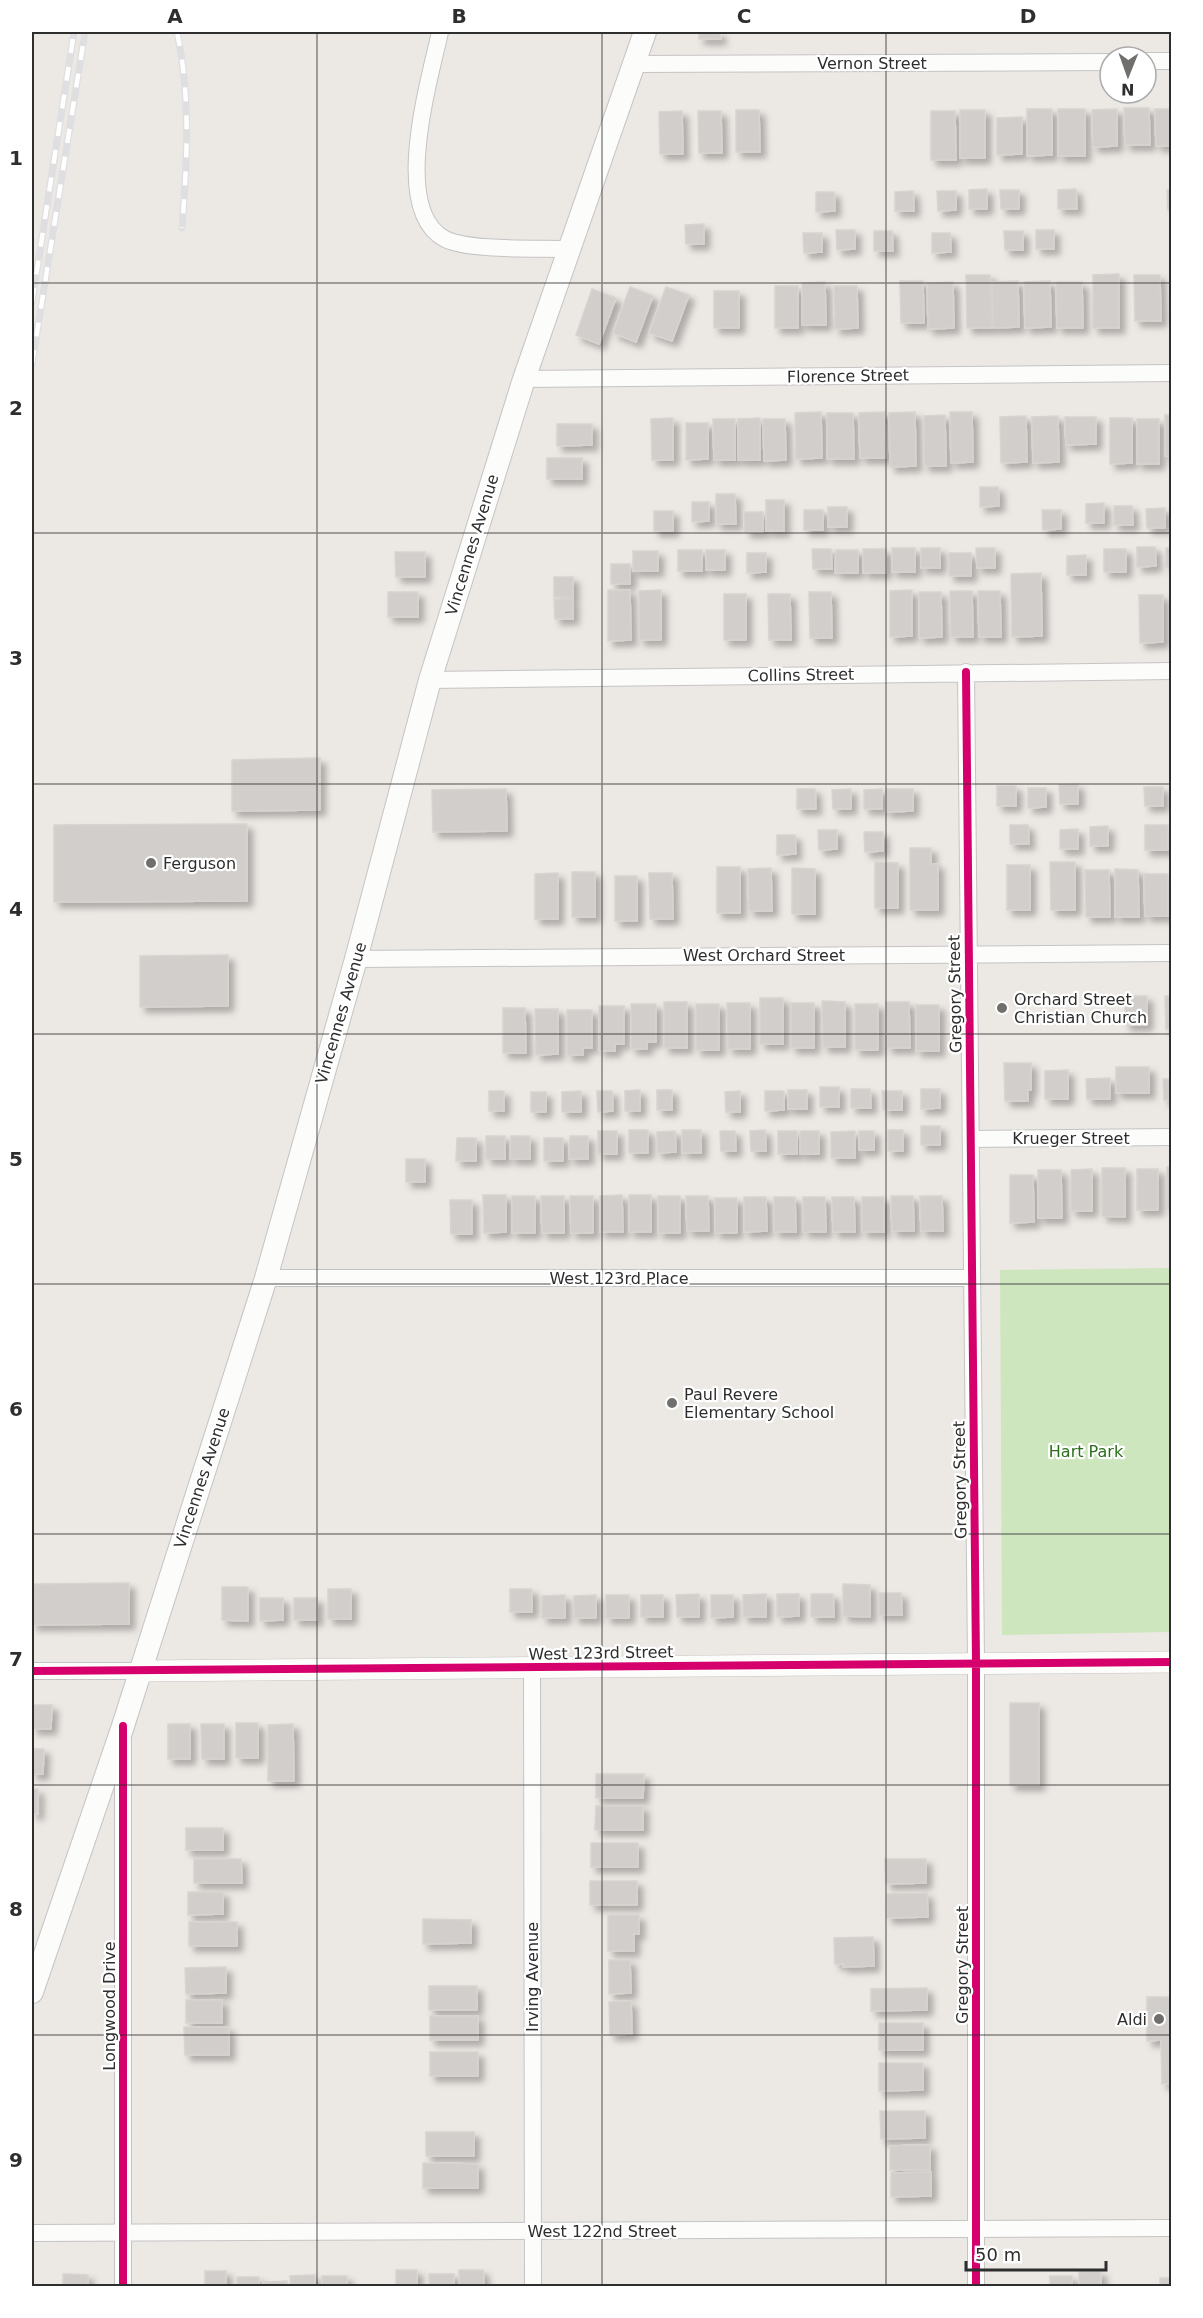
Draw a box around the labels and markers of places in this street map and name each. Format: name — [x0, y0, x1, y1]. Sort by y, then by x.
place label: Ferguson — [163, 854, 236, 873]
marker: Ferguson — [144, 856, 158, 870]
place label: Orchard Street Christian Church — [1014, 990, 1147, 1027]
marker: Orchard Street Christian Church — [995, 1001, 1009, 1015]
place label: Paul Revere Elementary School — [684, 1385, 834, 1422]
marker: Paul Revere Elementary School — [665, 1396, 679, 1410]
place label: Aldi — [1117, 2010, 1147, 2029]
marker: Aldi — [1152, 2012, 1166, 2026]

